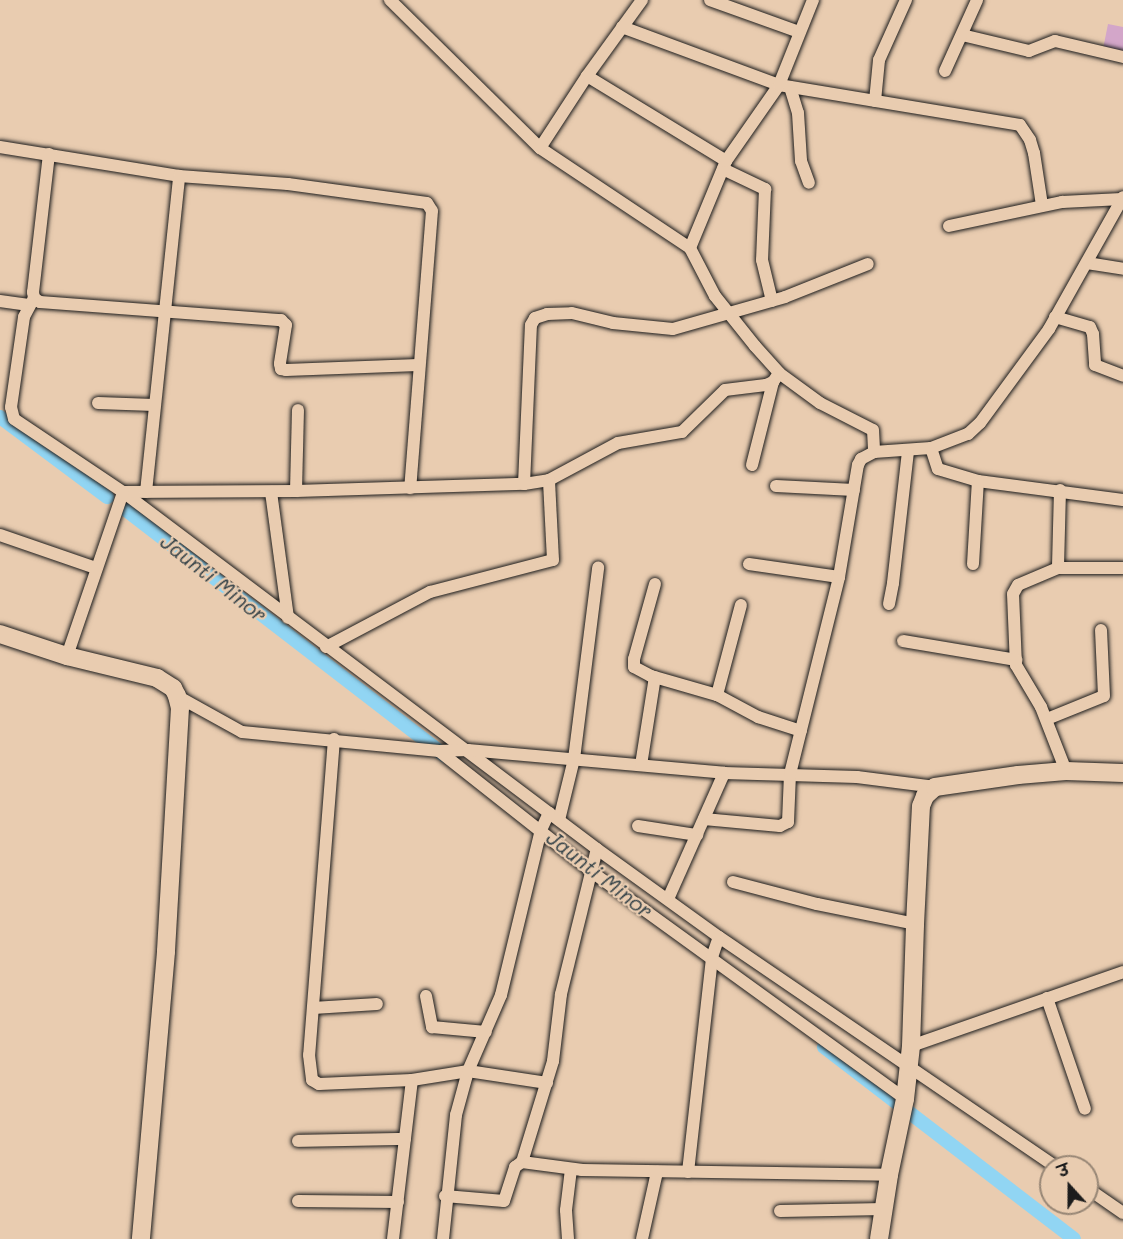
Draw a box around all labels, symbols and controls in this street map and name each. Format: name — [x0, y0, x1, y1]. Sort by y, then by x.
water label: Jaunti Minor — [156, 529, 272, 627]
water label: Jaunti Minor — [542, 825, 658, 923]
north arrow — [1039, 1155, 1099, 1215]
text: उ — [1054, 1158, 1072, 1181]

